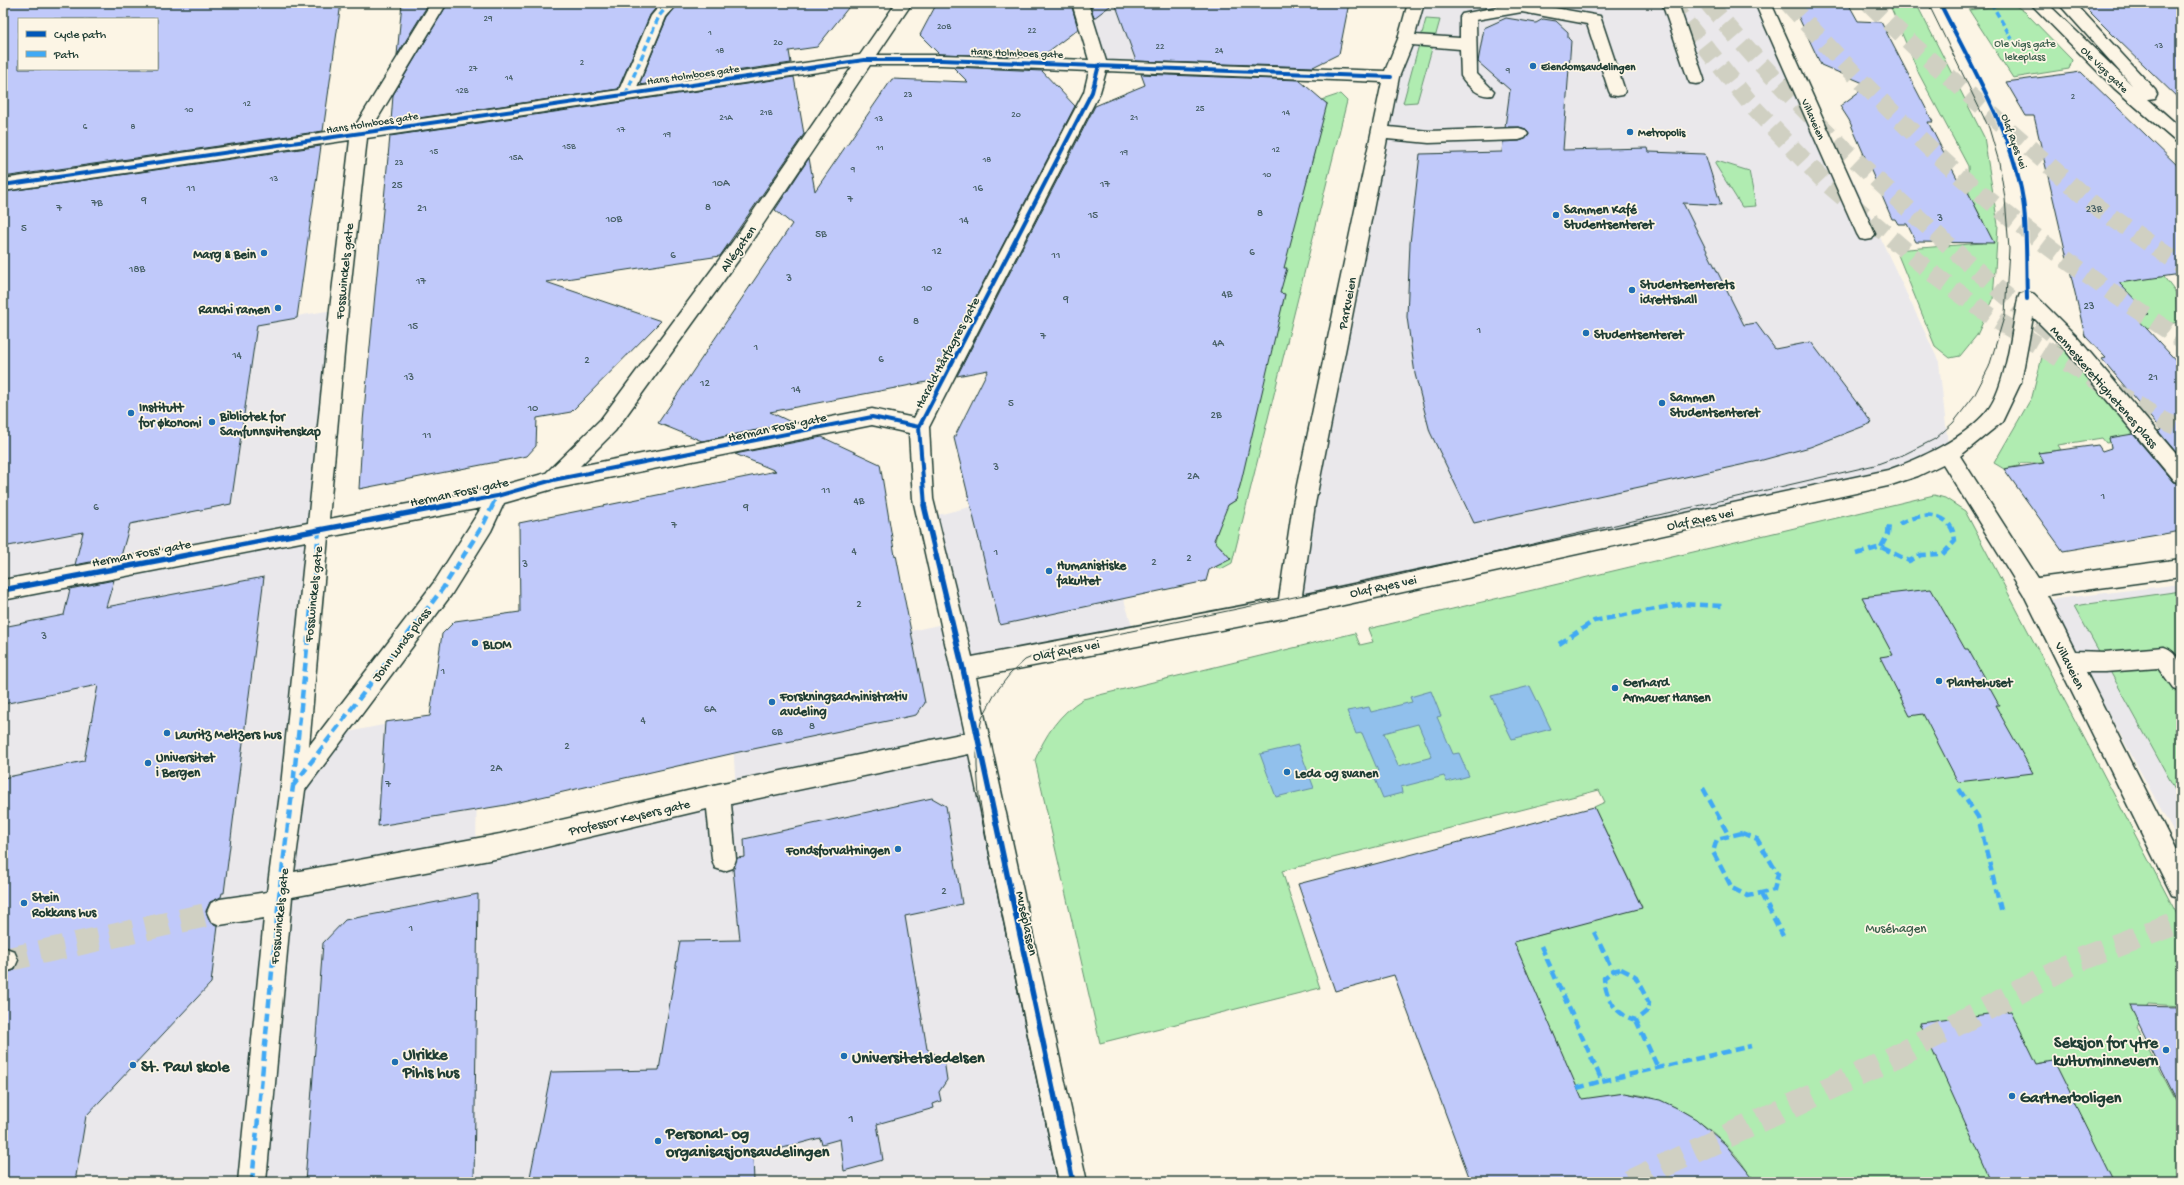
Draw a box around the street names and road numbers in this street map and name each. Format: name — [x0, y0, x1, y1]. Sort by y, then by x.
street label: Ole Vigs gate — [2077, 45, 2130, 96]
street label: Hans Holmboes gate — [970, 46, 1064, 62]
street label: Hans Holmboes gate — [646, 64, 740, 88]
street label: Villaveien — [1797, 97, 1827, 143]
street label: Hans Holmboes gate — [326, 111, 419, 137]
street label: Olaf Ryes vei — [1998, 112, 2030, 171]
street label: Fosswinckels gate — [333, 222, 358, 321]
street label: Allégaten — [718, 223, 761, 275]
street label: Parkveien — [1336, 275, 1361, 332]
street label: Harald Hårfagres gate — [913, 295, 984, 411]
street label: Menneskerettighetenes plass — [2046, 324, 2161, 453]
street label: Herman Foss' gate — [727, 411, 828, 446]
street label: Herman Foss' gate — [409, 476, 510, 511]
street label: Olaf Ryes vei — [1666, 506, 1736, 535]
street label: Herman Foss' gate — [91, 537, 192, 571]
street label: Fosswinckels gate — [302, 545, 327, 644]
street label: Olaf Ryes vei — [1349, 573, 1419, 602]
street label: John Lunds plass — [369, 605, 435, 685]
street label: Olaf Ryes vei — [1032, 638, 1101, 665]
street label: Villaveien — [2050, 639, 2087, 693]
street label: Professor Keysers gate — [566, 797, 692, 840]
street label: Fosswinckels gate — [268, 867, 293, 966]
street label: Muséplassen — [1011, 890, 1040, 958]

